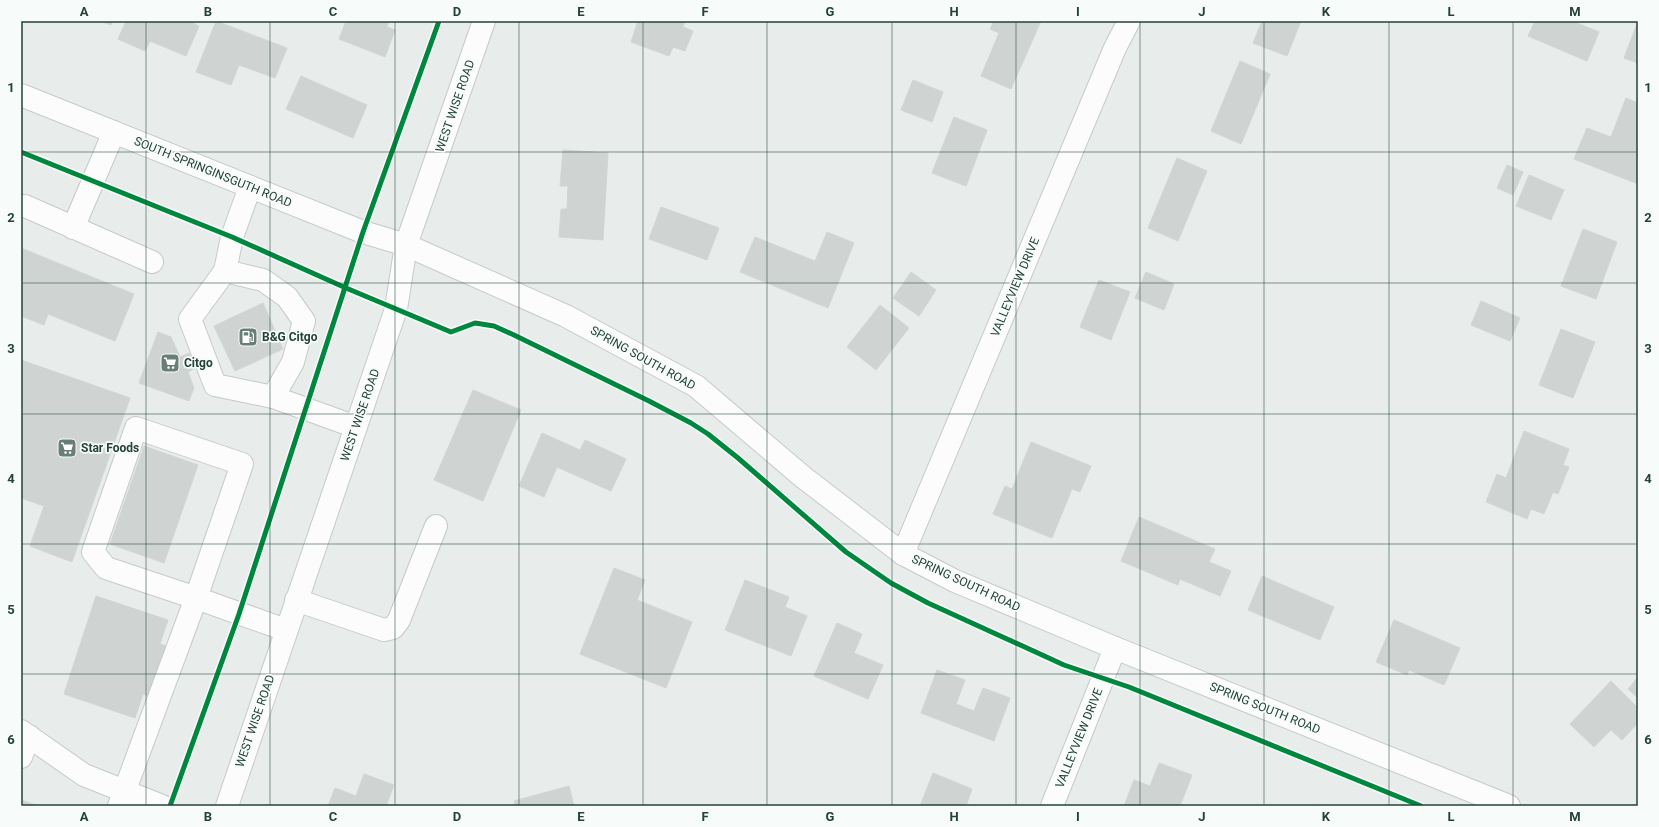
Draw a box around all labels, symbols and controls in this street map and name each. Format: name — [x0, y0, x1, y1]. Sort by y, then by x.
text: A — [80, 4, 89, 19]
text: B — [204, 4, 212, 19]
text: C — [329, 4, 338, 19]
text: D — [453, 4, 461, 19]
text: E — [577, 4, 585, 19]
text: F — [701, 4, 709, 19]
text: G — [826, 4, 835, 19]
text: H — [949, 4, 959, 19]
text: I — [1076, 4, 1080, 19]
text: J — [1198, 4, 1206, 19]
text: K — [1322, 4, 1331, 19]
text: L — [1447, 4, 1455, 19]
text: M — [1569, 4, 1581, 19]
street label: WEST WISE ROAD — [433, 58, 477, 154]
text: 1 — [7, 80, 15, 95]
text: 1 — [1644, 80, 1652, 95]
street label: SOUTH SPRINGINSGUTH ROAD — [132, 134, 294, 210]
text: 2 — [7, 210, 15, 225]
text: 2 — [1644, 210, 1652, 225]
street label: VALLEYVIEW DRIVE — [988, 235, 1042, 339]
street label: SPRING SOUTH ROAD — [588, 323, 698, 393]
fuel station icon: B&G Citgo — [237, 326, 259, 348]
place label: B&G Citgo — [262, 330, 318, 344]
text: 3 — [7, 341, 15, 356]
text: 3 — [1644, 341, 1652, 356]
supermarket icon: Citgo — [159, 352, 181, 374]
place label: Citgo — [184, 356, 213, 370]
street label: WEST WISE ROAD — [338, 367, 382, 463]
supermarket icon: Star Foods — [56, 437, 78, 459]
place label: Star Foods — [81, 441, 139, 455]
text: 4 — [7, 471, 15, 486]
text: 4 — [1644, 471, 1652, 486]
street label: SPRING SOUTH ROAD — [909, 552, 1023, 614]
text: 5 — [7, 602, 15, 617]
text: 5 — [1644, 602, 1652, 617]
street label: WEST WISE ROAD — [233, 673, 277, 769]
street label: SPRING SOUTH ROAD — [1208, 679, 1323, 737]
street label: VALLEYVIEW DRIVE — [1053, 686, 1105, 790]
text: 6 — [7, 732, 15, 747]
text: 6 — [1644, 732, 1652, 747]
text: A — [80, 809, 89, 824]
text: B — [204, 809, 212, 824]
text: C — [329, 809, 338, 824]
text: D — [453, 809, 461, 824]
text: E — [577, 809, 585, 824]
text: F — [701, 809, 709, 824]
text: G — [826, 809, 835, 824]
text: H — [949, 809, 959, 824]
text: I — [1076, 809, 1080, 824]
text: J — [1198, 809, 1206, 824]
text: K — [1322, 809, 1331, 824]
text: L — [1447, 809, 1455, 824]
text: M — [1569, 809, 1581, 824]

